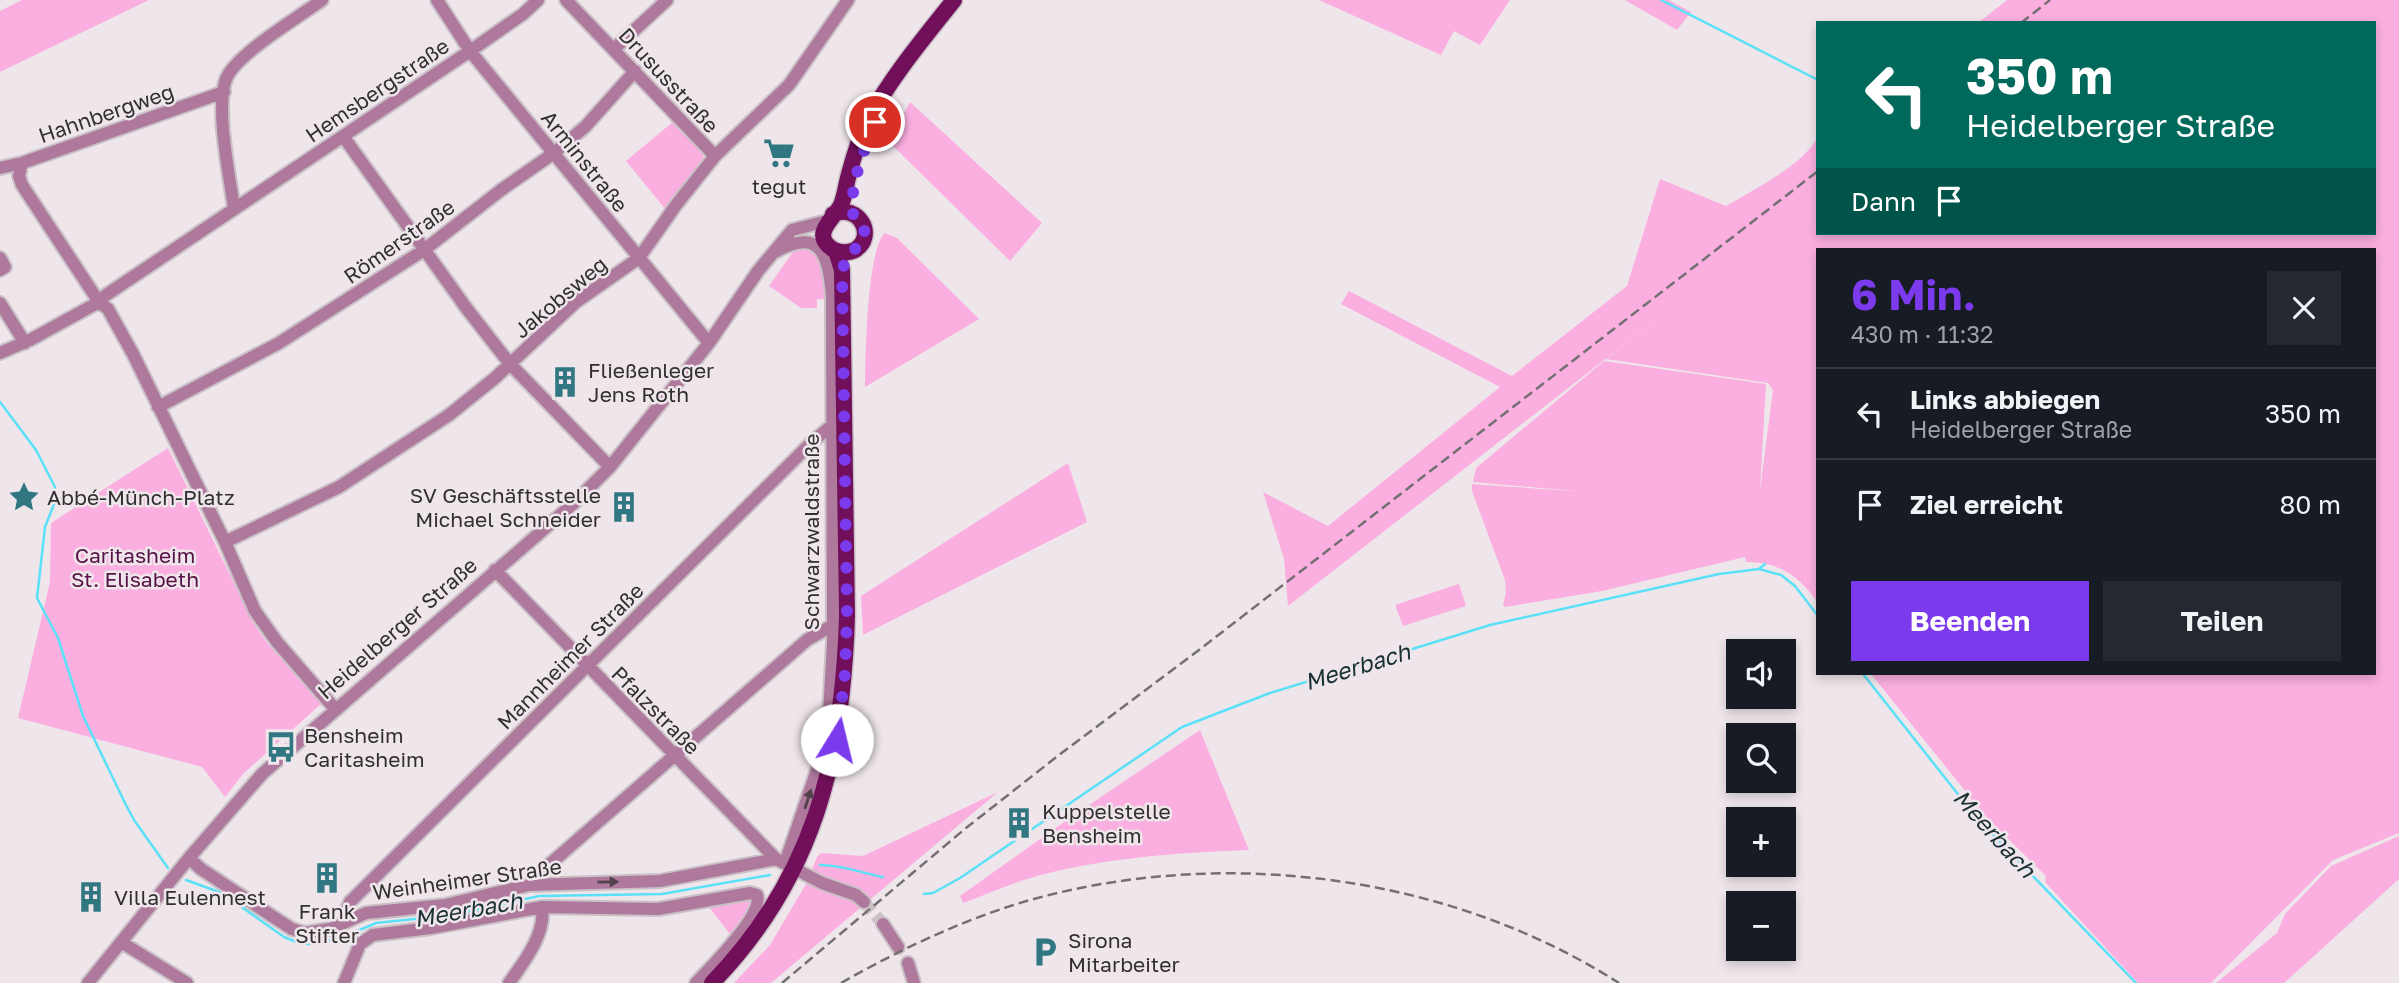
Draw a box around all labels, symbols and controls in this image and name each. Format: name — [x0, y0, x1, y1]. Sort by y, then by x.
street label: Drususstraße — [614, 22, 724, 138]
street label: Hemsbergstraße — [300, 32, 454, 148]
text: 350 m — [1966, 46, 2113, 105]
icon: left — [1851, 49, 1942, 140]
street label: Hahnbergweg — [35, 78, 177, 148]
pin — [845, 92, 905, 152]
icon: arrive — [856, 103, 894, 141]
street label: Arminstraße — [536, 105, 634, 217]
text: Heidelberger Straße — [1966, 106, 2275, 144]
supermarket icon: tegut — [762, 136, 796, 170]
place label: tegut — [752, 173, 806, 199]
icon: arrive — [1930, 182, 1968, 220]
text: Dann — [1851, 186, 1916, 217]
street label: Römerstraße — [339, 193, 459, 289]
street label: Jakobsweg — [508, 251, 612, 343]
text: 6 Min. — [1851, 269, 1976, 319]
button: close — [2267, 271, 2341, 345]
text: 430 m · 11:32 — [1851, 320, 1993, 348]
place label: Fließenleger Jens Roth — [588, 357, 714, 407]
building icon: Fließenleger Jens Roth — [548, 365, 582, 399]
text: Links abbiegen — [1910, 384, 2100, 415]
icon: left — [1851, 395, 1889, 433]
text: 350 m — [2265, 398, 2341, 429]
text: Heidelberger Straße — [1910, 415, 2132, 443]
street label: Schwarzwaldstraße — [798, 434, 824, 630]
place icon: Abbé-Münch-Platz — [7, 480, 41, 514]
place label: SV Geschäftsstelle Michael Schneider — [410, 482, 601, 532]
place label: Abbé-Münch-Platz — [47, 484, 235, 510]
icon: arrive — [1851, 486, 1889, 524]
text: Ziel erreicht — [1910, 489, 2063, 520]
text: 80 m — [2280, 489, 2341, 520]
building icon: SV Geschäftsstelle Michael Schneider — [607, 490, 641, 524]
park label: Caritasheim St. Elisabeth — [71, 542, 199, 592]
street label: Heidelberger Straße — [312, 552, 482, 704]
street label: Mannheimer Straße — [491, 577, 649, 735]
button: Beenden — [1851, 581, 2089, 661]
button: Teilen — [2103, 581, 2341, 661]
water label: Meerbach — [1301, 636, 1414, 695]
map controls — [1726, 639, 1796, 961]
button: sound — [1726, 639, 1796, 709]
street label: Pfalzstraße — [606, 660, 706, 760]
position arrow — [800, 703, 874, 777]
place label: Bensheim Caritasheim — [304, 722, 425, 772]
button: search — [1726, 723, 1796, 793]
bus stop icon: Bensheim Caritasheim — [264, 730, 298, 764]
water label: Meerbach — [1948, 783, 2043, 884]
one-way arrow — [803, 788, 814, 809]
place label: Kuppelstelle Bensheim — [1042, 798, 1171, 848]
building icon: Kuppelstelle Bensheim — [1002, 806, 1036, 840]
button: + — [1726, 807, 1796, 877]
street label: Weinheimer Straße — [371, 853, 563, 905]
building icon: Frank Stifter — [310, 861, 344, 895]
one-way arrow — [597, 876, 619, 888]
building icon: Villa Eulennest — [74, 880, 108, 914]
place label: Villa Eulennest — [114, 884, 266, 910]
water label: Meerbach — [412, 886, 525, 932]
button: − — [1726, 891, 1796, 961]
place label: Frank Stifter — [295, 898, 359, 948]
place label: Sirona Mitarbeiter — [1068, 927, 1180, 977]
parking icon: Sirona Mitarbeiter — [1028, 935, 1062, 969]

